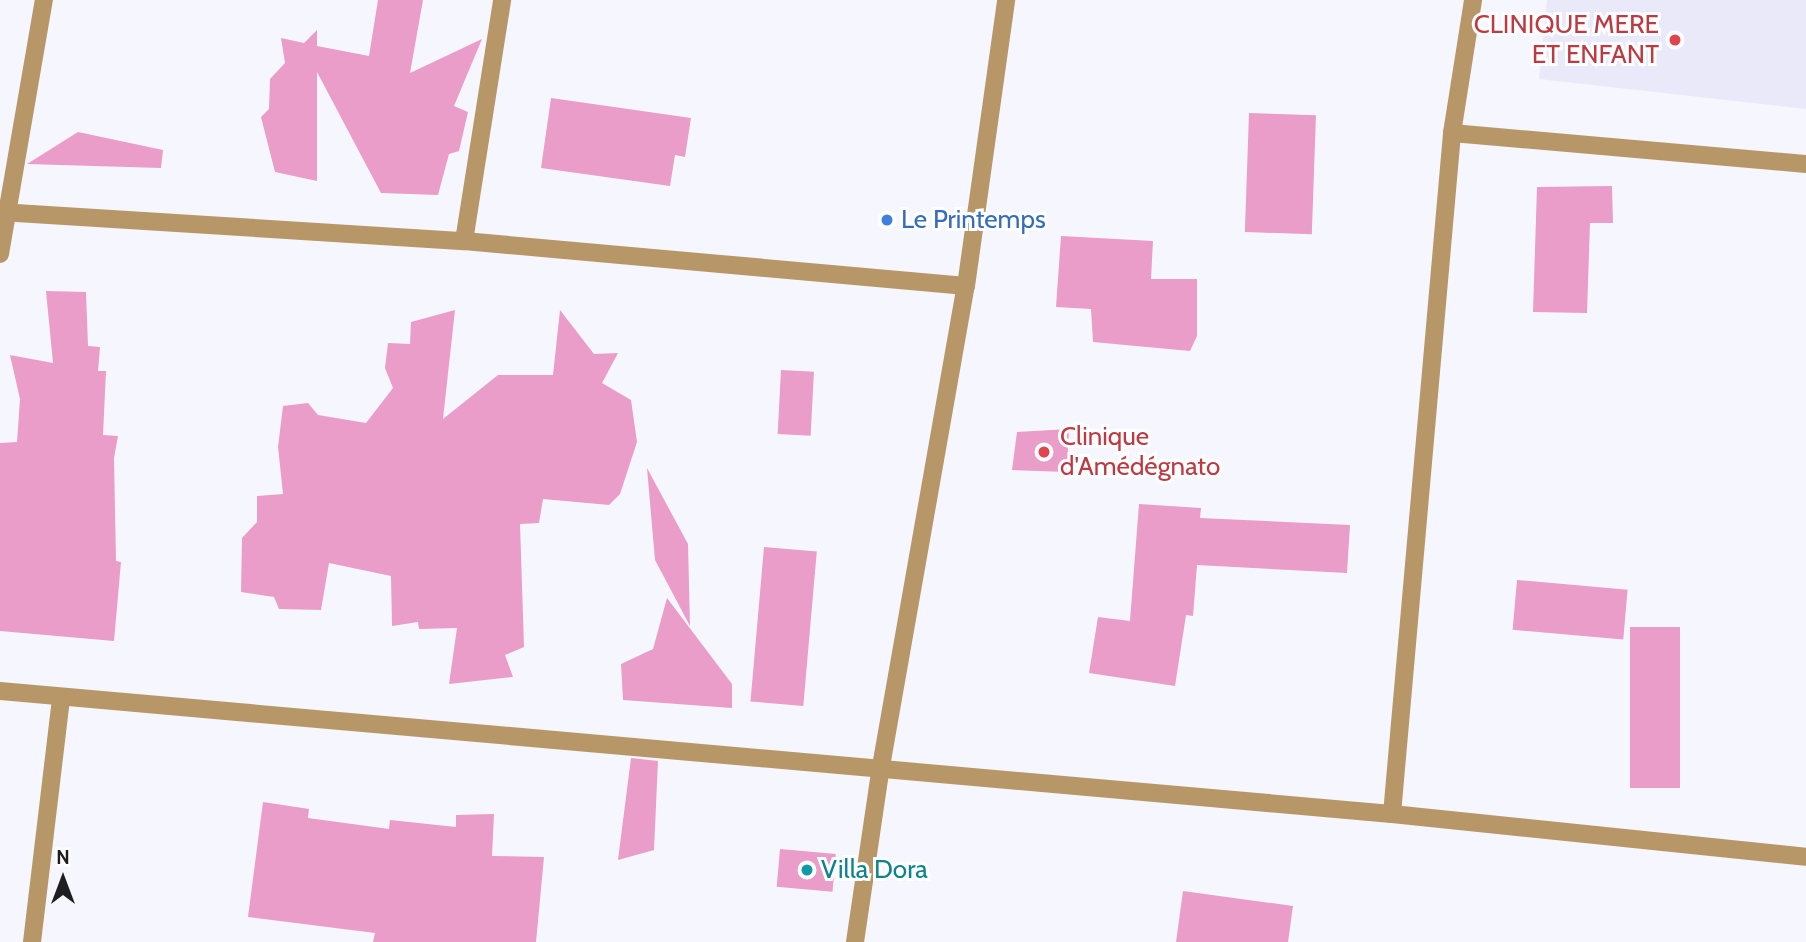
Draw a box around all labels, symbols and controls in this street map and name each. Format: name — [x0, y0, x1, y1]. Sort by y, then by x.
place label: CLINIQUE MERE ET ENFANT — [1474, 9, 1659, 70]
marker: CLINIQUE MERE ET ENFANT — [1665, 30, 1685, 50]
place label: Le Printemps — [901, 204, 1046, 236]
marker: Le Printemps — [879, 212, 895, 228]
place label: Clinique d'Amédégnato — [1060, 421, 1220, 482]
marker: Clinique d'Amédégnato — [1034, 442, 1054, 462]
north arrow — [28, 844, 98, 914]
text: N — [56, 846, 70, 869]
place label: Villa Dora — [821, 854, 928, 886]
marker: Villa Dora — [799, 862, 815, 878]

